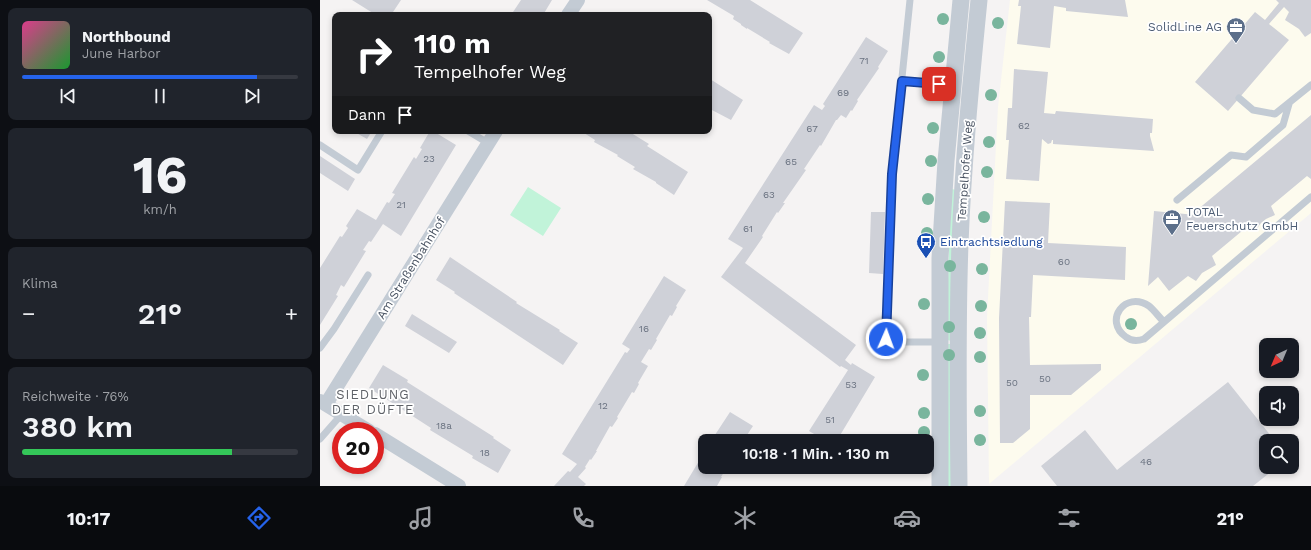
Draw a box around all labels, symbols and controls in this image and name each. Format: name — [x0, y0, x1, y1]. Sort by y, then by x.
office icon: SolidLine AG — [1225, 16, 1247, 44]
place label: SolidLine AG — [1148, 20, 1222, 34]
text: 110 m — [414, 27, 491, 60]
text: Northbound — [82, 28, 171, 46]
icon: right — [348, 28, 400, 80]
text: June Harbor — [82, 46, 161, 61]
house number: 71 — [859, 55, 869, 66]
text: Tempelhofer Weg — [414, 61, 566, 82]
pin — [922, 67, 956, 101]
icon: arrive — [928, 73, 950, 95]
icon: previous — [57, 85, 79, 107]
icon: pause — [149, 85, 171, 107]
icon: next — [241, 85, 263, 107]
house number: 69 — [837, 87, 849, 98]
icon: arrive — [394, 104, 416, 126]
text: Dann — [348, 106, 386, 124]
street label: Tempelhofer Weg — [954, 119, 976, 222]
house number: 62 — [1018, 120, 1030, 131]
house number: 67 — [806, 123, 818, 134]
text: 16 — [133, 145, 187, 206]
house number: 23 — [423, 153, 435, 164]
house number: 65 — [785, 156, 797, 167]
house number: 63 — [763, 189, 775, 200]
house number: 21 — [396, 199, 406, 210]
text: km/h — [143, 202, 177, 217]
place label: TOTAL Feuerschutz GmbH — [1186, 205, 1298, 233]
office icon: TOTAL Feuerschutz GmbH — [1161, 208, 1183, 236]
street label: Am Straßenbahnhof — [374, 214, 448, 322]
house number: 61 — [743, 223, 753, 234]
bus stop icon: Eintrachtsiedlung — [915, 231, 937, 259]
place label: Eintrachtsiedlung — [940, 235, 1043, 249]
house number: 60 — [1058, 256, 1070, 267]
text: Klima — [22, 276, 58, 291]
text: 21° — [138, 296, 182, 331]
text: − — [22, 301, 35, 326]
text: + — [285, 301, 298, 326]
position arrow — [865, 318, 907, 360]
house number: 16 — [639, 323, 649, 334]
north arrow — [1259, 338, 1299, 378]
map controls — [1259, 338, 1299, 474]
house number: 50 — [1039, 373, 1051, 384]
house number: 50 — [1006, 377, 1018, 388]
house number: 53 — [845, 379, 857, 390]
button: sound — [1259, 386, 1299, 426]
district label: SIEDLUNG DER DÜFTE — [332, 387, 414, 417]
text: Reichweite · 76% — [22, 389, 129, 404]
house number: 12 — [598, 400, 608, 411]
text: 380 km — [22, 409, 133, 444]
house number: 51 — [825, 414, 835, 425]
house number: 18a — [436, 420, 452, 431]
speed limit sign: 20 — [332, 422, 384, 474]
button: search — [1259, 434, 1299, 474]
text: 10:18 · 1 Min. · 130 m — [743, 445, 889, 463]
house number: 18 — [480, 447, 490, 458]
house number: 46 — [1140, 456, 1152, 467]
icon: directions — [245, 504, 273, 532]
icon: music — [407, 504, 435, 532]
icon: phone — [569, 504, 597, 532]
icon: climate — [731, 504, 759, 532]
icon: car — [893, 504, 921, 532]
icon: filters — [1055, 504, 1083, 532]
text: 10:17 — [67, 508, 111, 529]
text: 21° — [1217, 508, 1244, 529]

